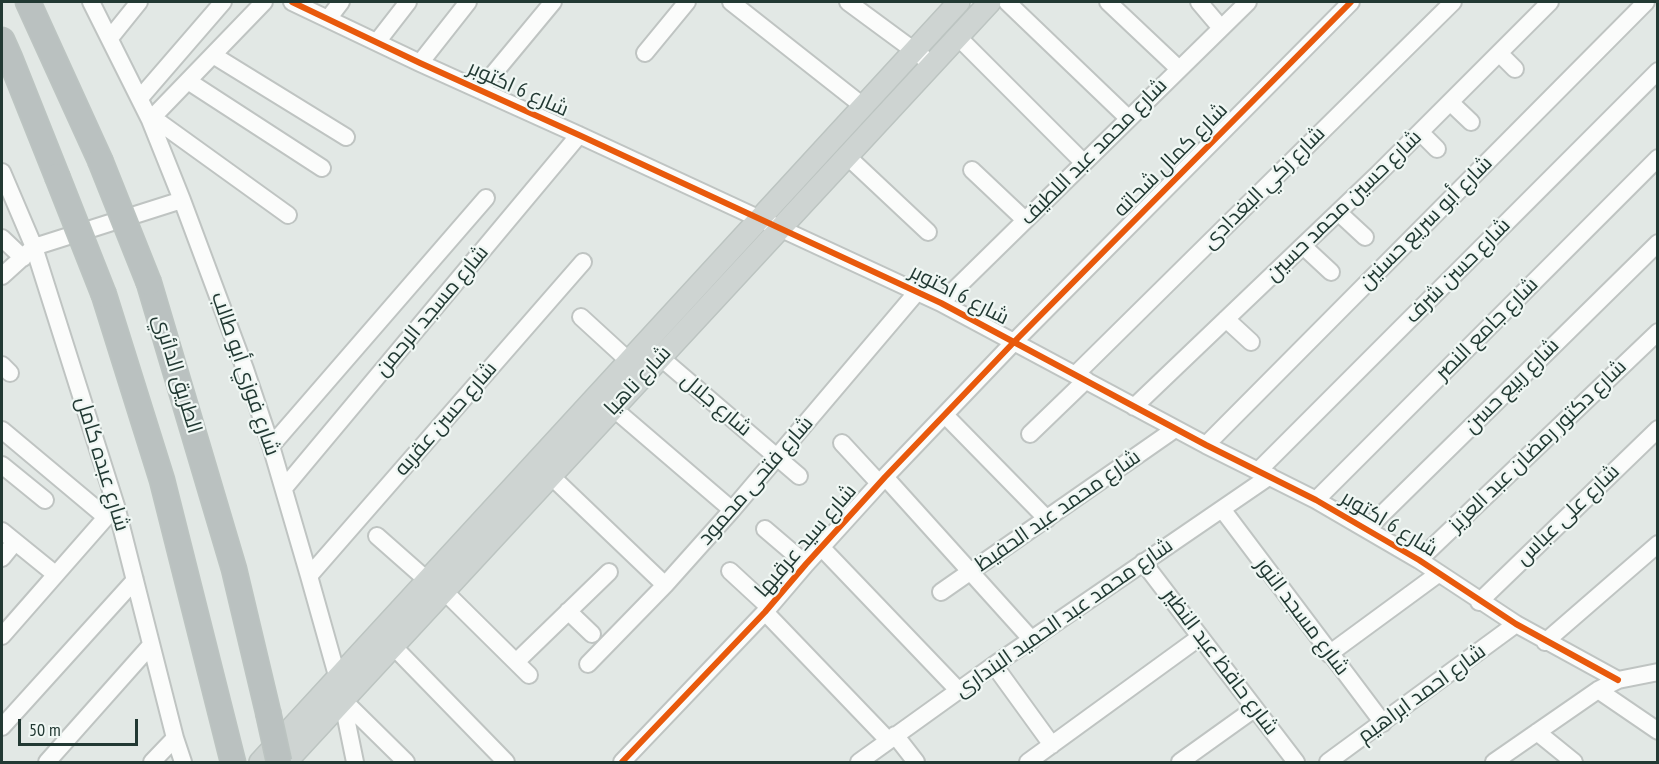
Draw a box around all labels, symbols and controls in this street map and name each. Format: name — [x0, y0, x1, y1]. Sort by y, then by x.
street label: شارع 6 اكتوبر — [464, 56, 572, 122]
street label: شارع محمد عبد اللطيف — [1015, 73, 1173, 231]
street label: شارع كمال شحاته — [1109, 98, 1233, 222]
street label: شارع زكي البغدادى — [1197, 121, 1331, 255]
street label: شارع حسين محمد حسين — [1261, 125, 1427, 287]
street label: شارع أبو سريع حسنين — [1354, 151, 1498, 295]
street label: شارع حسن شرف — [1400, 213, 1516, 329]
street label: شارع مسجد الرحمن — [370, 240, 494, 382]
street label: شارع 6 اكتوبر — [905, 259, 1013, 331]
street label: شارع جامع النصر — [1430, 272, 1544, 386]
street label: شارع فوزي أبو طالب — [205, 289, 285, 459]
street label: الطريق الدائري — [147, 311, 207, 437]
street label: شارع ربيع حسن — [1459, 333, 1565, 439]
street label: شارع ناهيا — [599, 341, 677, 421]
street label: شارع دكتور رمضان عبد العزيز — [1444, 355, 1632, 537]
street label: شارع حسن عقربه — [389, 357, 503, 481]
street label: شارع جلال — [675, 368, 757, 442]
street label: شارع عبده كامل — [70, 394, 134, 534]
street label: شارع فتحى محمود — [693, 411, 819, 551]
street label: شارع محمد عبد الحفيظ — [971, 445, 1145, 577]
street label: شارع على عباس — [1511, 459, 1625, 571]
street label: شارع سيد عرقبها — [750, 479, 862, 603]
street label: شارع 6 اكتوبر — [1336, 485, 1442, 563]
street label: شارع محمد عبد الحميد البندارى — [950, 533, 1178, 703]
street label: شارع مسجد النور — [1250, 553, 1354, 681]
street label: شارع حافظ عبد النظير — [1157, 584, 1283, 740]
street label: شارع احمد ابراهيم — [1353, 639, 1491, 749]
scale bar — [21, 707, 141, 745]
text: 50 m — [29, 718, 61, 741]

